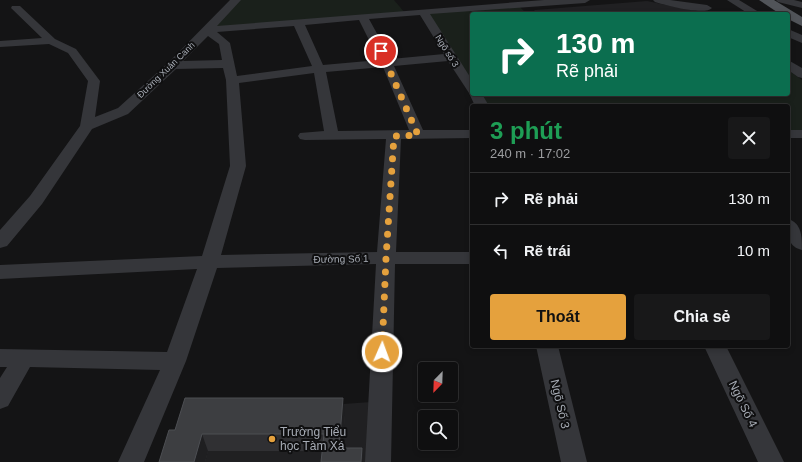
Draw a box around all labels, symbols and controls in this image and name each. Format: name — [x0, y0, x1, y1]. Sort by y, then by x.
icon: right — [490, 28, 542, 80]
text: 130 m — [556, 28, 635, 59]
street label: Ngõ số 3 — [433, 33, 461, 69]
pin — [364, 34, 398, 68]
street label: Đường Xuân Canh — [135, 40, 197, 100]
icon: arrive — [370, 40, 392, 62]
text: Rẽ phải — [556, 61, 618, 81]
text: 3 phút — [490, 117, 562, 144]
button: close — [728, 117, 770, 159]
text: 240 m · 17:02 — [490, 146, 570, 161]
icon: right — [490, 188, 512, 210]
text: Rẽ phải — [524, 190, 578, 207]
text: 130 m — [728, 190, 770, 207]
icon: left — [490, 240, 512, 262]
text: Rẽ trái — [524, 242, 571, 259]
text: 10 m — [737, 242, 770, 259]
street label: Đường Số 1 — [313, 253, 369, 265]
button: Thoát — [490, 294, 626, 340]
button: Chia sẻ — [634, 294, 770, 340]
position arrow — [361, 331, 403, 373]
north arrow — [418, 362, 458, 402]
map controls — [418, 362, 458, 450]
street label: Ngõ Số 3 — [548, 378, 573, 430]
street label: Ngõ Số 4 — [726, 378, 760, 430]
button: search — [418, 410, 458, 450]
place label: Trường Tiểu học Tàm Xá — [280, 425, 346, 453]
marker: Trường Tiểu học Tàm Xá — [267, 434, 277, 444]

